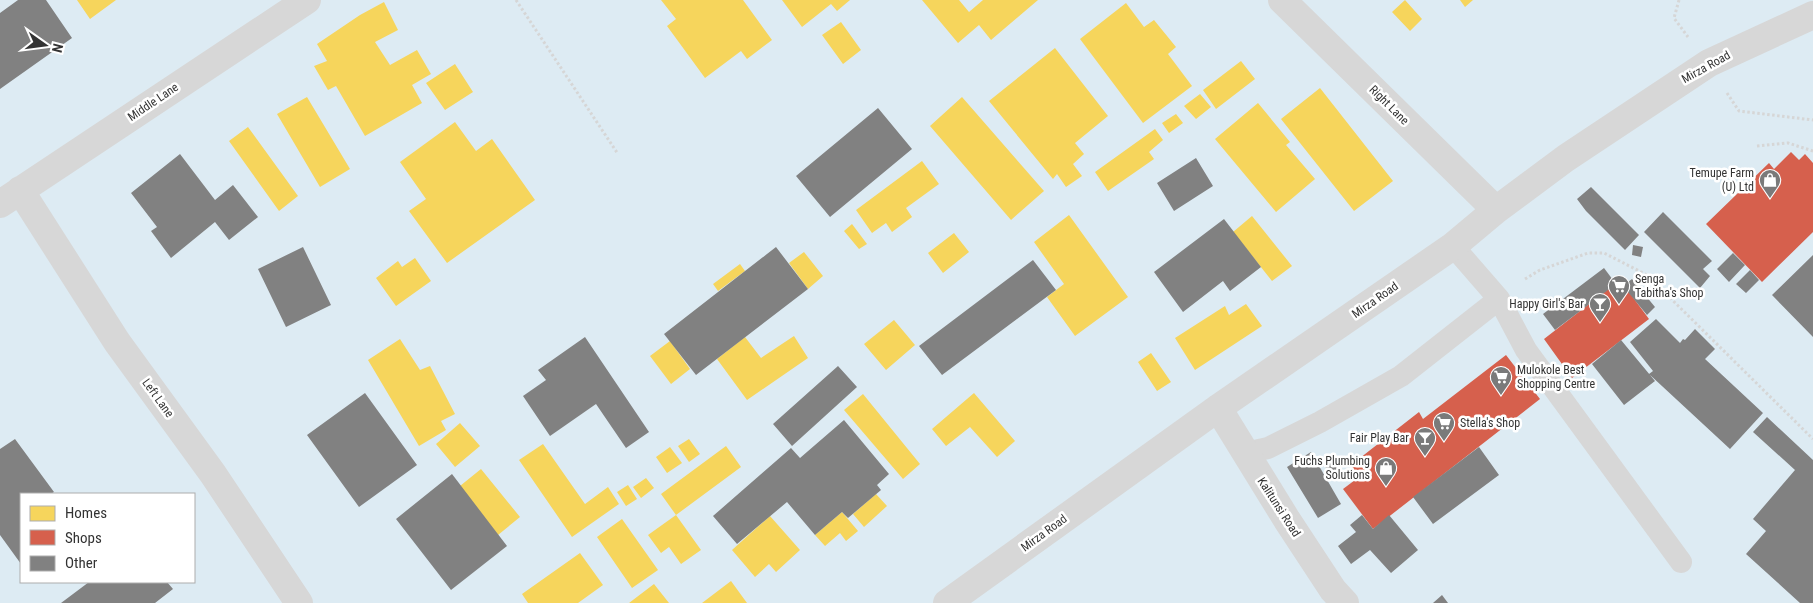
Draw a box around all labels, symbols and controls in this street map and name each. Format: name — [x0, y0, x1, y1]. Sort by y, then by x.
north arrow — [20, 20, 70, 70]
text: N — [49, 42, 66, 54]
street label: Mirza Road — [1679, 48, 1733, 86]
street label: Middle Lane — [125, 80, 181, 124]
street label: Right Lane — [1366, 82, 1412, 128]
place label: Temupe Farm (U) Ltd — [1690, 166, 1754, 194]
shop icon: Temupe Farm (U) Ltd — [1758, 168, 1782, 199]
place label: Senga Tabitha's Shop — [1635, 272, 1704, 300]
supermarket icon: Senga Tabitha's Shop — [1607, 274, 1631, 305]
street label: Mirza Road — [1349, 279, 1401, 321]
bar icon: Happy Girl's Bar — [1588, 292, 1612, 323]
place label: Happy Girl's Bar — [1509, 297, 1584, 311]
place label: Mulokole Best Shopping Centre — [1517, 363, 1595, 391]
supermarket icon: Mulokole Best Shopping Centre — [1489, 365, 1513, 396]
street label: Left Lane — [139, 376, 177, 420]
supermarket icon: Stella's Shop — [1432, 411, 1456, 442]
place label: Stella's Shop — [1460, 416, 1520, 430]
bar icon: Fair Play Bar — [1413, 426, 1437, 457]
place label: Fair Play Bar — [1350, 431, 1409, 445]
place label: Fuchs Plumbing Solutions — [1294, 454, 1370, 482]
shop icon: Fuchs Plumbing Solutions — [1374, 456, 1398, 487]
street label: Kalitunsi Road — [1255, 475, 1303, 539]
legend — [20, 493, 195, 583]
text: Homes — [65, 504, 107, 522]
street label: Mirza Road — [1018, 512, 1070, 554]
text: Shops — [65, 529, 102, 547]
text: Other — [65, 554, 98, 572]

